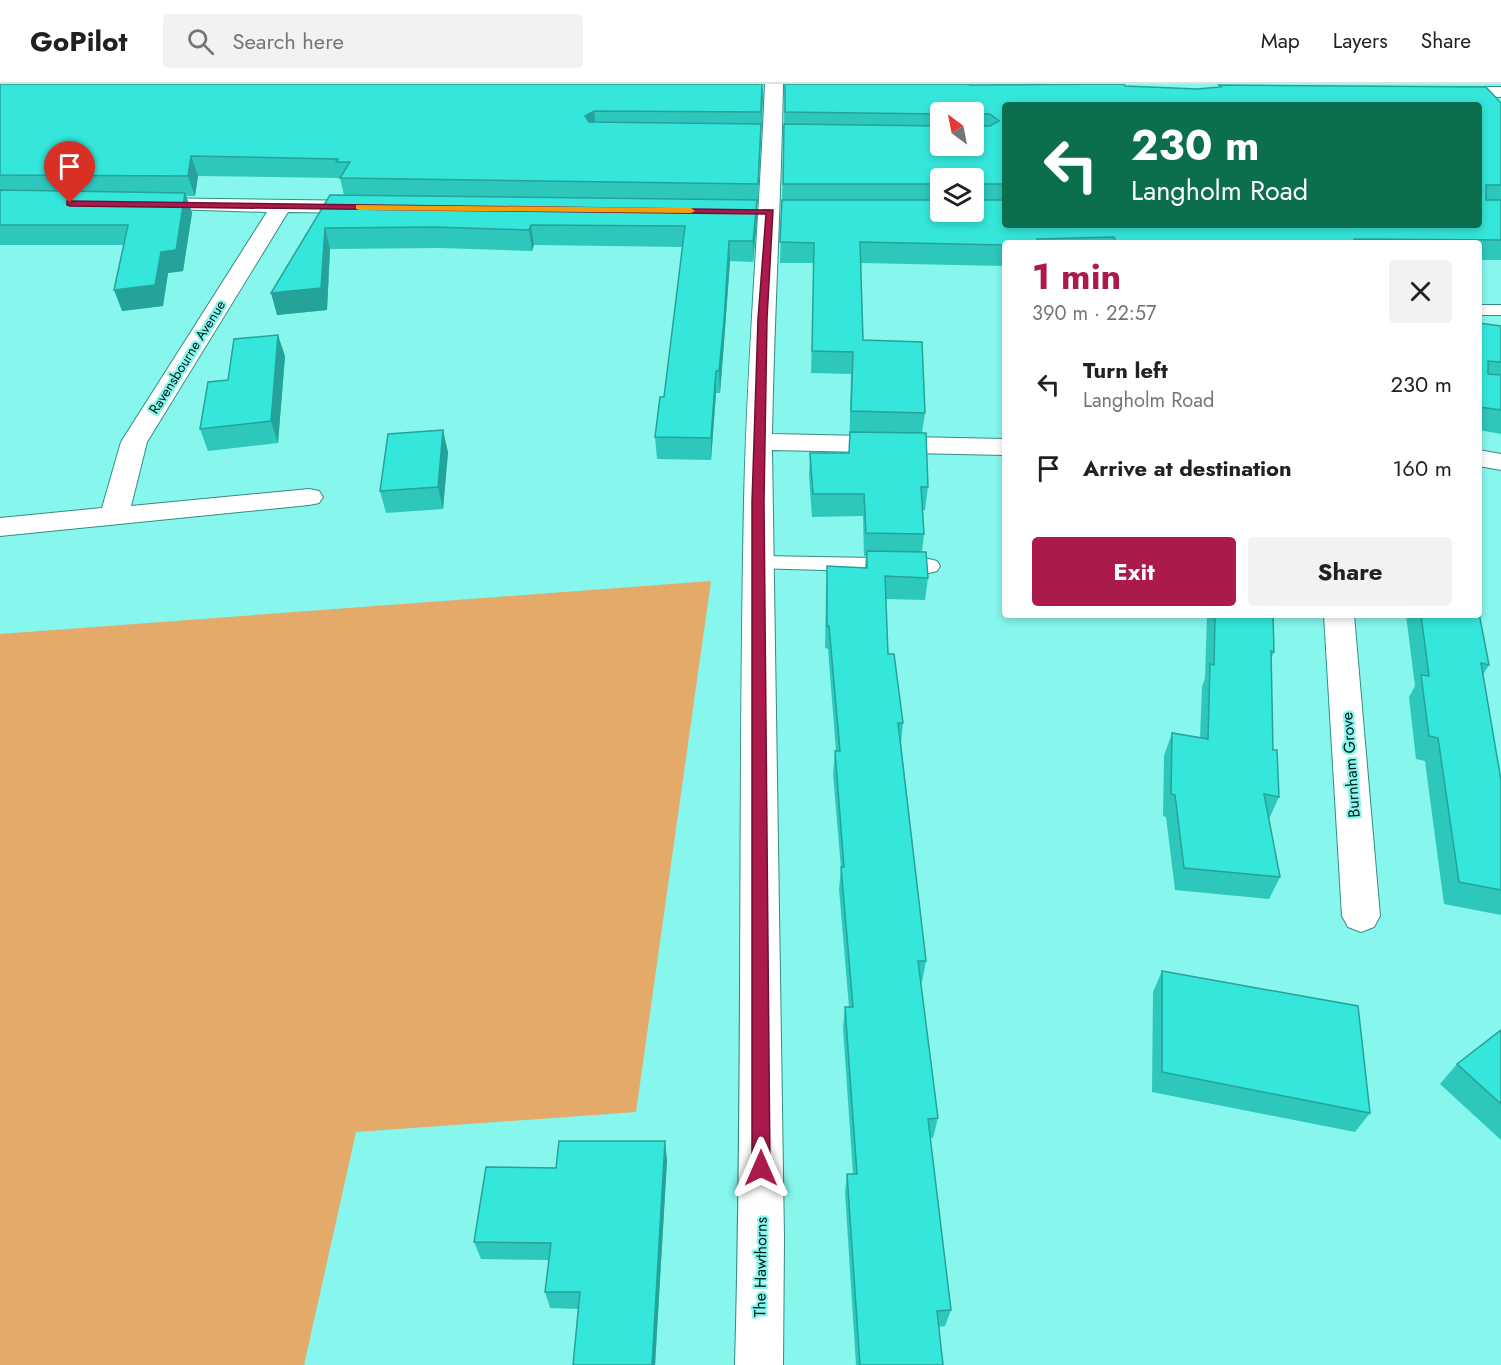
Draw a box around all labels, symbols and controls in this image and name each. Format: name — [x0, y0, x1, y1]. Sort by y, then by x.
search box — [163, 14, 583, 68]
text: GoPilot — [30, 21, 127, 62]
icon: search — [184, 25, 217, 58]
text: Search here — [232, 25, 344, 57]
text: Map — [1261, 26, 1300, 56]
text: Layers — [1333, 26, 1388, 56]
text: Share — [1421, 26, 1471, 56]
north arrow — [930, 102, 984, 156]
map controls — [930, 102, 984, 222]
text: 230 m — [1131, 115, 1259, 176]
icon: left — [1032, 126, 1110, 204]
pin — [44, 141, 95, 203]
icon: arrive — [53, 150, 86, 183]
button: layers — [930, 168, 984, 222]
text: Langholm Road — [1131, 171, 1308, 210]
text: 1 min — [1032, 250, 1121, 302]
button: close — [1389, 260, 1452, 323]
street label: Ravensbourne Avenue — [144, 296, 230, 418]
text: 390 m · 22:57 — [1032, 299, 1157, 328]
text: Turn left — [1083, 354, 1168, 386]
icon: left — [1032, 368, 1065, 401]
text: 230 m — [1391, 368, 1452, 400]
text: Langholm Road — [1083, 386, 1214, 415]
icon: arrive — [1032, 452, 1065, 485]
text: Arrive at destination — [1083, 452, 1292, 484]
text: 160 m — [1392, 452, 1452, 484]
button: Exit — [1032, 537, 1236, 606]
button: Share — [1248, 537, 1452, 606]
street label: Burnham Grove — [1335, 711, 1366, 819]
position arrow — [729, 1136, 793, 1200]
street label: The Hawthorns — [748, 1217, 773, 1317]

